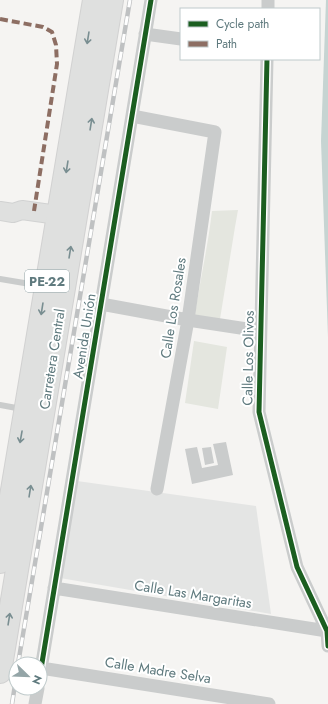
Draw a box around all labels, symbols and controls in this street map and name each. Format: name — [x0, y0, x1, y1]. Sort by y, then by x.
legend — [180, 8, 320, 60]
text: Cycle path — [216, 15, 269, 33]
one-way arrow — [84, 32, 92, 45]
text: Path — [216, 35, 237, 53]
one-way arrow — [87, 118, 95, 131]
one-way arrow — [63, 160, 71, 173]
one-way arrow — [66, 246, 74, 259]
street label: Calle Los Rosales — [155, 256, 191, 360]
road number: PE-22 — [25, 270, 69, 292]
street label: Avenida Unión — [67, 292, 101, 380]
one-way arrow — [38, 302, 46, 315]
street label: Carretera Central — [34, 307, 70, 411]
street label: Calle Los Olivos — [237, 310, 259, 406]
one-way arrow — [17, 430, 25, 443]
one-way arrow — [26, 485, 34, 498]
street label: Calle Las Margaritas — [133, 575, 253, 613]
one-way arrow — [5, 613, 13, 626]
street label: Calle Madre Selva — [103, 652, 213, 688]
north arrow — [8, 656, 48, 696]
text: N — [28, 673, 46, 687]

